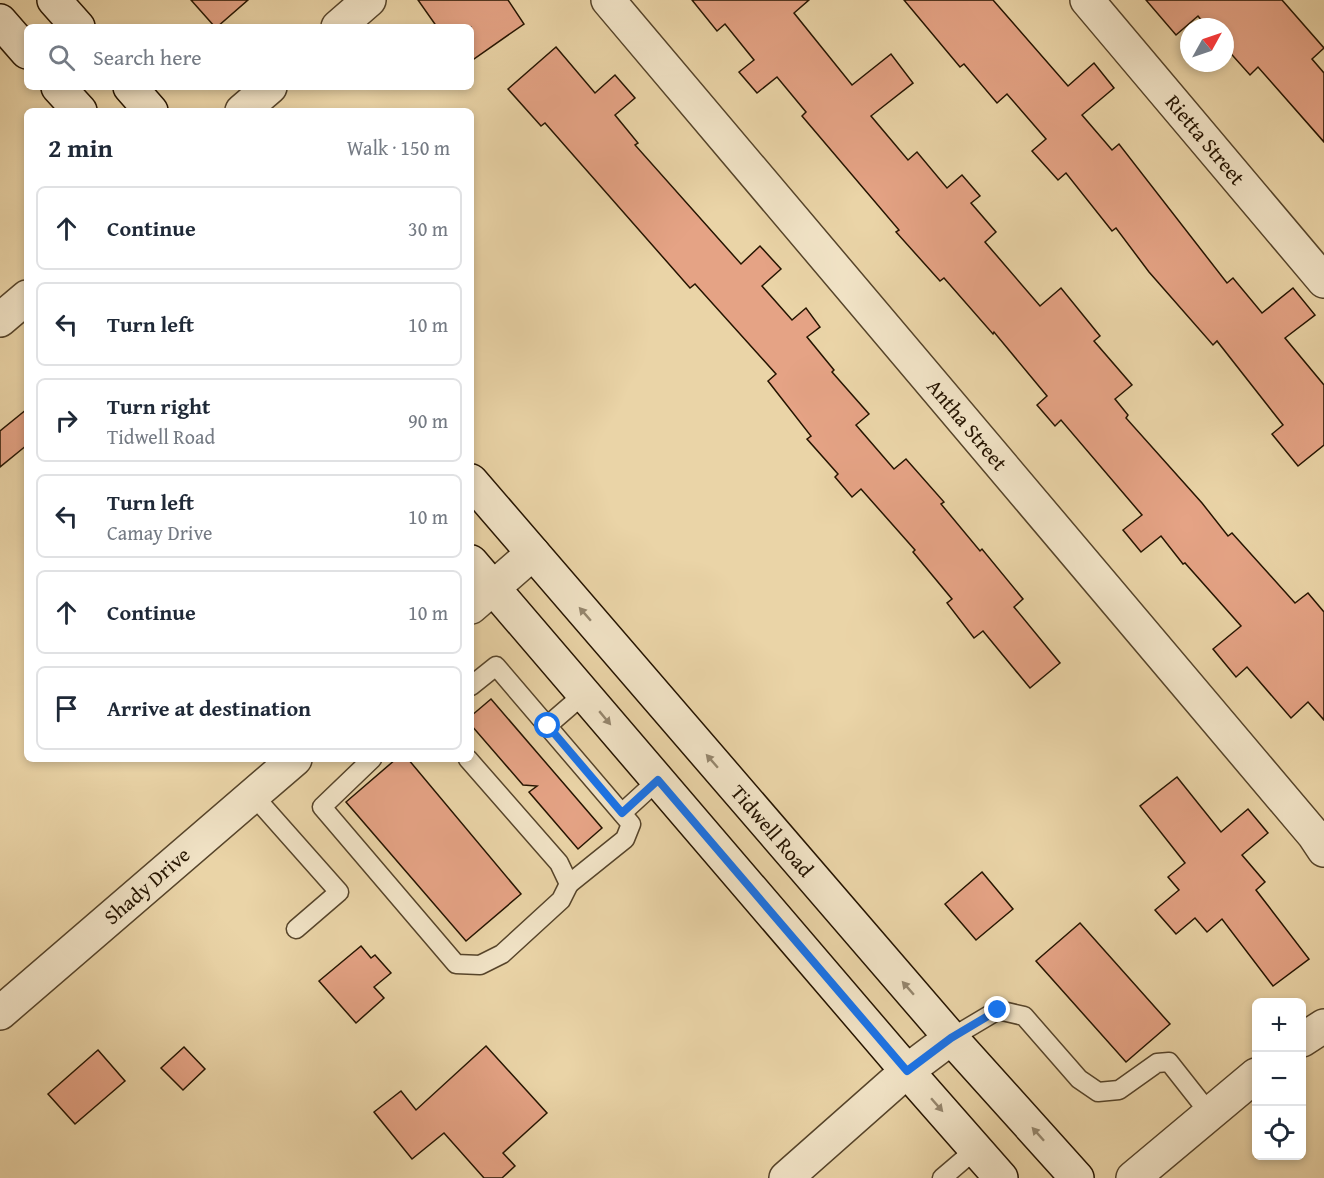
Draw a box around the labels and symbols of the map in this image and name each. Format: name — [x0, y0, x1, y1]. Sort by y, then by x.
north arrow — [1180, 18, 1234, 72]
street label: Rietta Street — [1158, 87, 1253, 192]
street label: Antha Street — [920, 372, 1015, 478]
one-way arrow — [579, 607, 592, 622]
one-way arrow — [598, 710, 611, 725]
route start — [534, 712, 560, 738]
one-way arrow — [706, 753, 719, 769]
street label: Tidwell Road — [723, 778, 822, 884]
street label: Shady Drive — [97, 839, 197, 932]
one-way arrow — [902, 981, 915, 996]
route end — [984, 996, 1010, 1022]
one-way arrow — [930, 1097, 943, 1112]
one-way arrow — [1031, 1127, 1045, 1142]

